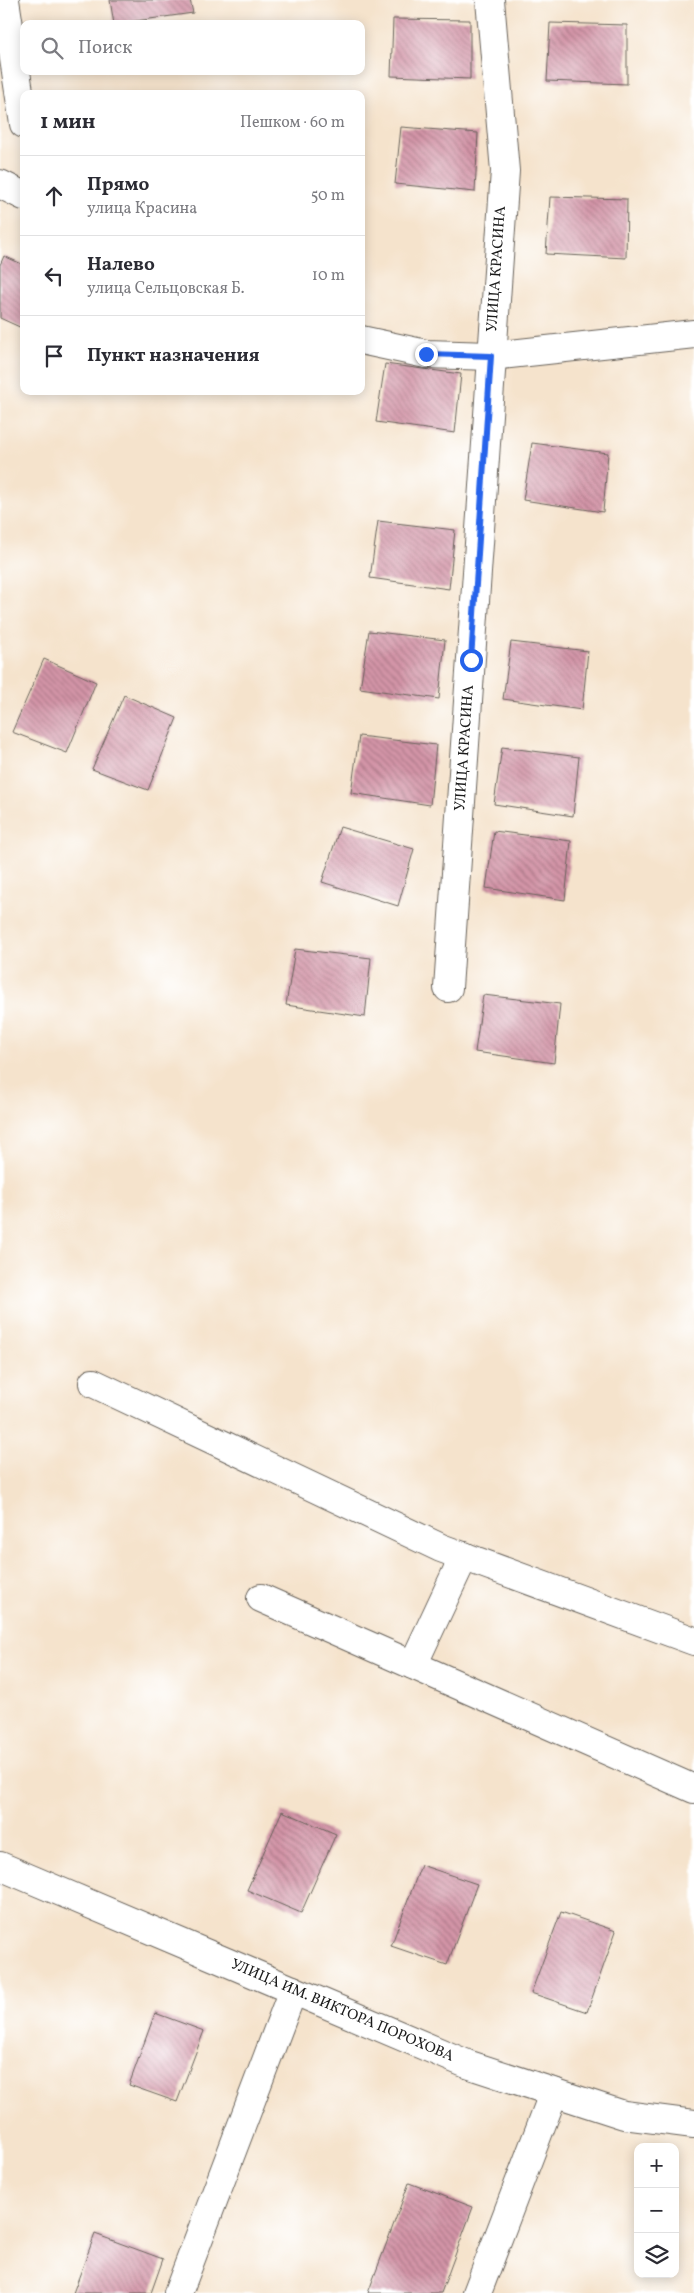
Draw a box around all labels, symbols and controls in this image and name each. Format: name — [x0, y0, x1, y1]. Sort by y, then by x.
search box — [20, 20, 365, 75]
icon: search — [38, 34, 66, 62]
text: Поиск — [78, 35, 132, 61]
text: 1 мин — [40, 108, 96, 137]
text: Пешком · 60 m — [240, 112, 345, 134]
text: Прямо — [87, 172, 149, 198]
icon: ahead — [40, 182, 68, 210]
text: 50 m — [311, 185, 345, 207]
text: улица Красина — [87, 198, 197, 220]
street label: УЛИЦА КРАСИНА — [482, 205, 512, 333]
text: Налево — [87, 252, 155, 278]
icon: left — [40, 262, 68, 290]
text: 10 m — [312, 265, 345, 287]
text: улица Сельцовская Б. — [87, 278, 245, 300]
icon: arrive — [40, 342, 68, 370]
text: Пункт назначения — [87, 343, 260, 369]
route end — [415, 343, 438, 366]
route start — [460, 649, 483, 672]
street label: УЛИЦА КРАСИНА — [450, 684, 480, 812]
street label: УЛИЦА ИМ. ВИКТОРА ПОРОХОВА — [227, 1954, 457, 2068]
map controls — [634, 2143, 679, 2278]
button: + — [634, 2143, 679, 2188]
button: − — [634, 2188, 679, 2233]
button: layers — [634, 2233, 679, 2278]

